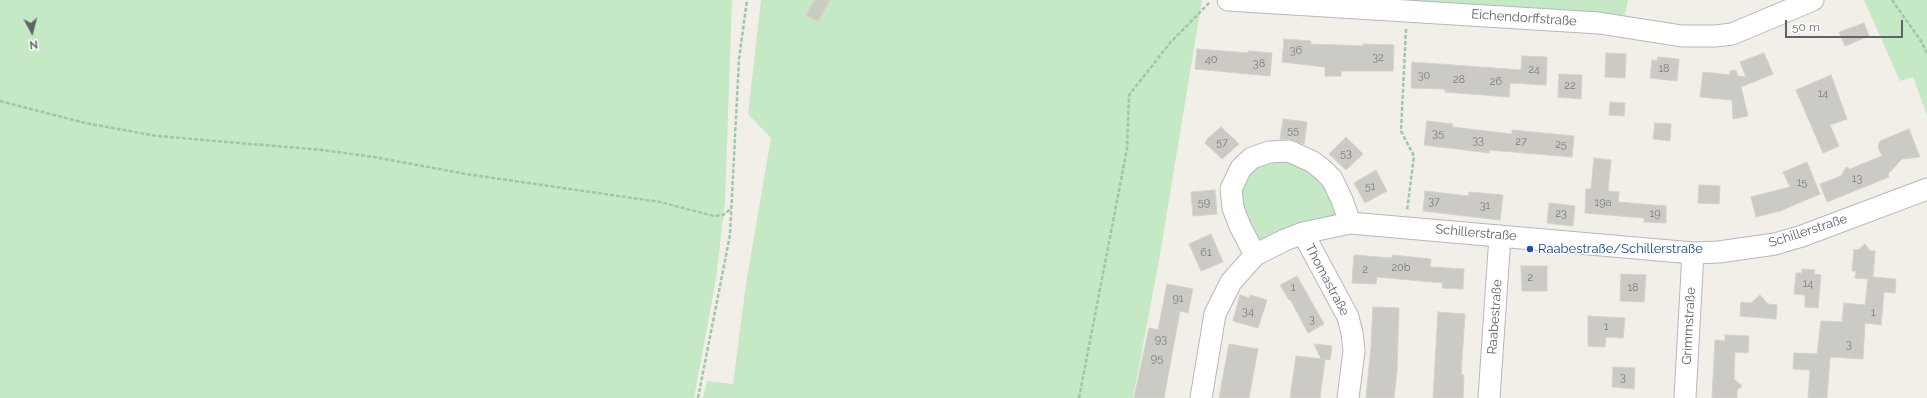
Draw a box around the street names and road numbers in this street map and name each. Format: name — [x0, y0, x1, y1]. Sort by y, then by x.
street label: Eichendorffstraße — [1471, 7, 1577, 29]
street label: Schillerstraße — [1767, 211, 1849, 251]
street label: Schillerstraße — [1435, 222, 1517, 244]
street label: Thomastraße — [1301, 241, 1353, 319]
street label: Raabestraße — [1485, 279, 1505, 355]
street label: Grimmstraße — [1679, 287, 1699, 365]

